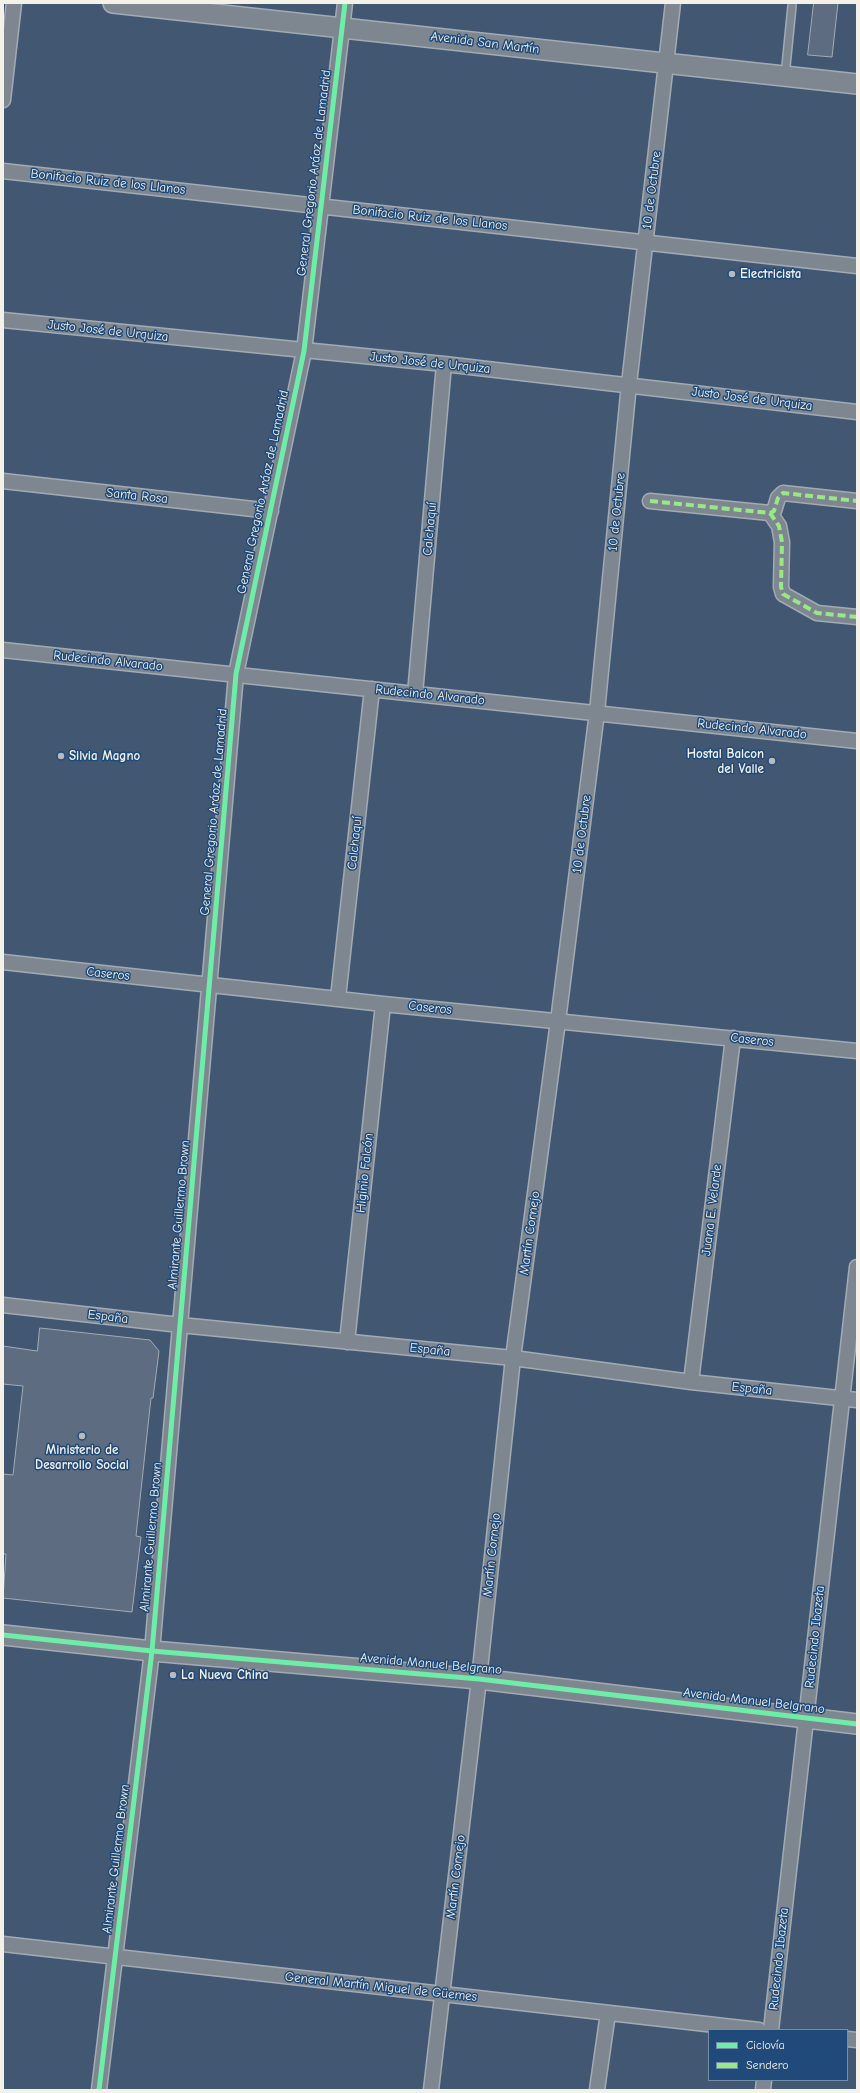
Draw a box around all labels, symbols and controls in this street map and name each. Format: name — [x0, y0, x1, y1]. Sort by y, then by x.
street label: Avenida San Martín — [430, 29, 540, 57]
street label: General Gregorio Aráoz de Lamadrid — [294, 69, 334, 277]
street label: 10 de Octubre — [639, 150, 665, 230]
street label: Bonifacio Ruiz de los Llanos — [30, 166, 186, 198]
street label: Bonifacio Ruiz de los Llanos — [352, 202, 508, 234]
place label: Electricista — [740, 266, 801, 282]
marker: Electricista — [727, 269, 737, 279]
street label: Justo José de Urquiza — [47, 317, 169, 345]
street label: Justo José de Urquiza — [369, 349, 491, 377]
street label: Justo José de Urquiza — [691, 384, 813, 414]
street label: General Gregorio Aráoz de Lamadrid — [234, 389, 292, 595]
street label: 10 de Octubre — [605, 472, 629, 552]
street label: Santa Rosa — [105, 485, 169, 507]
street label: Calchaquí — [420, 502, 440, 556]
street label: Rudecindo Alvarado — [52, 647, 164, 675]
street label: Rudecindo Alvarado — [374, 681, 486, 709]
street label: General Gregorio Aráoz de Lamadrid — [197, 708, 231, 916]
street label: Rudecindo Alvarado — [696, 715, 808, 743]
place label: Hostal Balcon del Valle — [687, 746, 764, 777]
place label: Silvia Magno — [69, 748, 140, 764]
marker: Silvia Magno — [56, 751, 66, 761]
marker: Hostal Balcon del Valle — [767, 756, 777, 766]
street label: 10 de Octubre — [569, 794, 595, 874]
street label: Calchaquí — [344, 815, 366, 871]
street label: Caseros — [85, 964, 131, 984]
street label: Caseros — [407, 998, 453, 1018]
street label: Caseros — [729, 1030, 775, 1050]
street label: Higinio Falcón — [353, 1132, 377, 1214]
street label: Almirante Guillermo Brown — [165, 1140, 193, 1290]
street label: Juana E. Velarde — [699, 1163, 725, 1257]
street label: Martín Cornejo — [516, 1190, 544, 1276]
street label: España — [87, 1307, 129, 1327]
street label: España — [409, 1340, 451, 1360]
street label: España — [731, 1379, 773, 1399]
marker: Ministerio de Desarrollo Social — [77, 1431, 87, 1441]
place label: Ministerio de Desarrollo Social — [35, 1442, 129, 1473]
street label: Almirante Guillermo Brown — [137, 1462, 165, 1612]
street label: Martín Cornejo — [480, 1512, 504, 1598]
street label: Rudecindo Ibazeta — [802, 1585, 828, 1689]
street label: Avenida Manuel Belgrano — [359, 1650, 503, 1678]
place label: La Nueva China — [181, 1667, 269, 1683]
marker: La Nueva China — [168, 1670, 178, 1680]
street label: Avenida Manuel Belgrano — [682, 1685, 826, 1717]
street label: Almirante Guillermo Brown — [99, 1784, 133, 1934]
street label: Martín Cornejo — [443, 1834, 469, 1920]
street label: Rudecindo Ibazeta — [766, 1907, 792, 2011]
street label: General Martín Miguel de Güemes — [284, 1969, 478, 2005]
legend — [708, 2029, 848, 2081]
text: Ciclovía — [746, 2038, 785, 2052]
text: Sendero — [746, 2058, 789, 2072]

